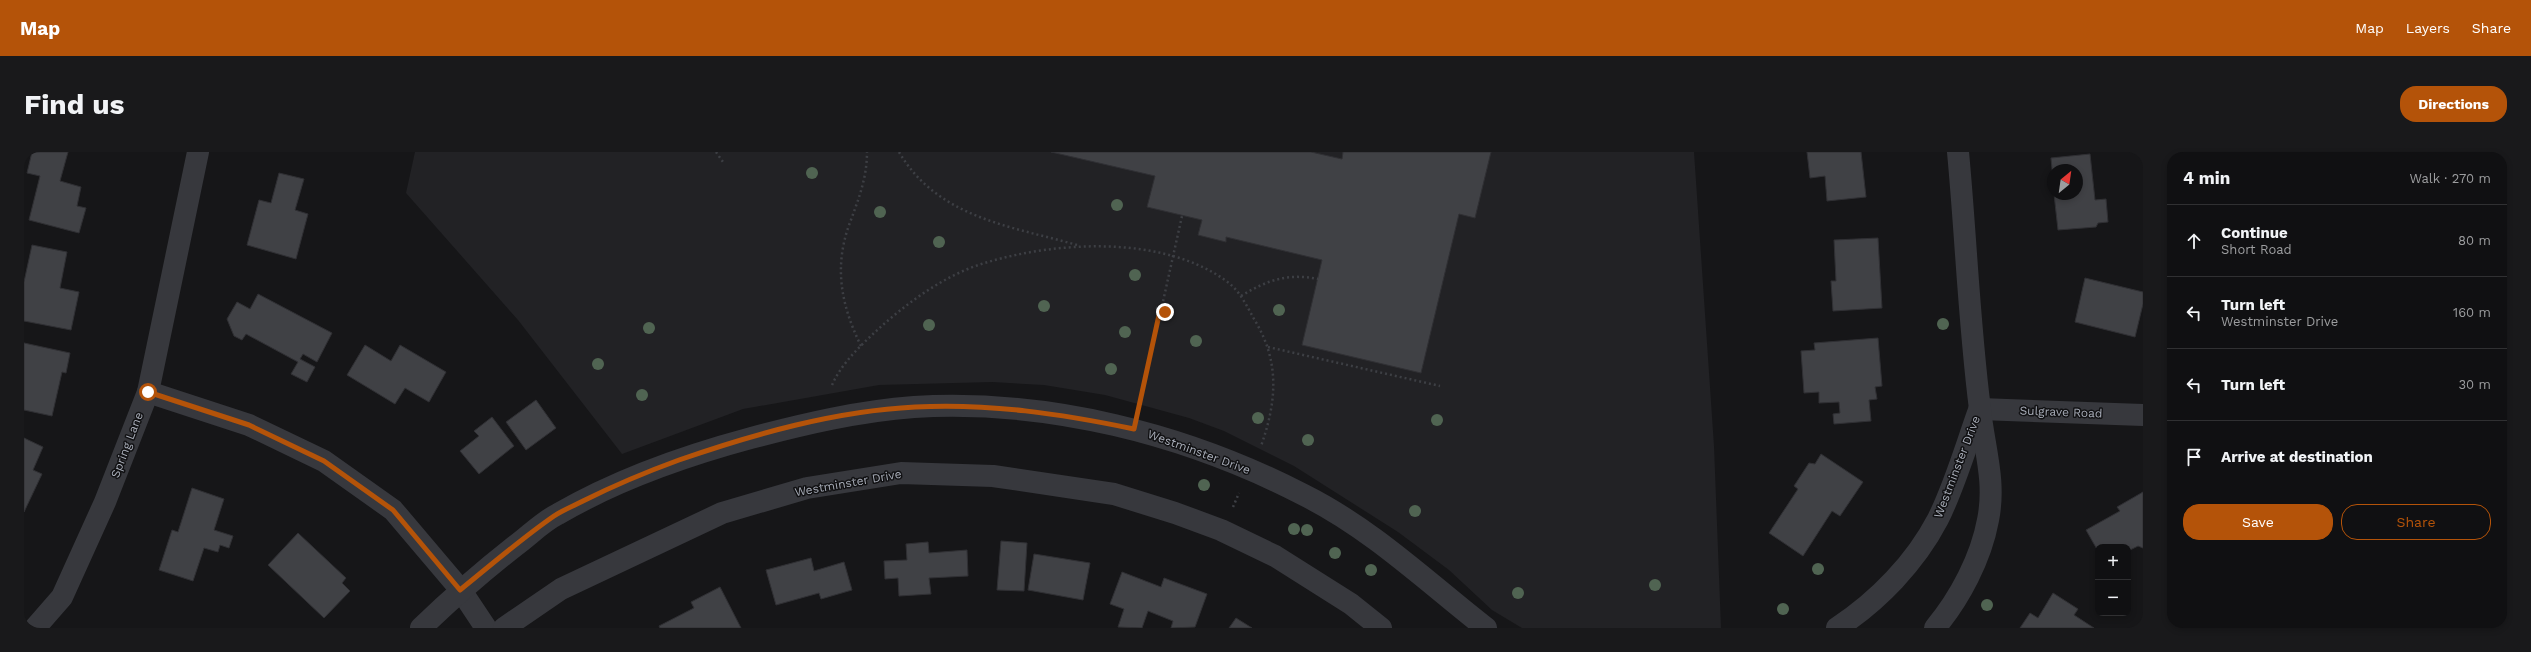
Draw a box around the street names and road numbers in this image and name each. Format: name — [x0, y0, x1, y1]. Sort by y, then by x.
street label: Sulgrave Road — [2019, 404, 2103, 420]
street label: Spring Lane — [108, 410, 146, 480]
street label: Westminster Drive — [1931, 414, 1983, 520]
street label: Westminster Drive — [1146, 427, 1252, 477]
street label: Westminster Drive — [793, 467, 903, 499]

